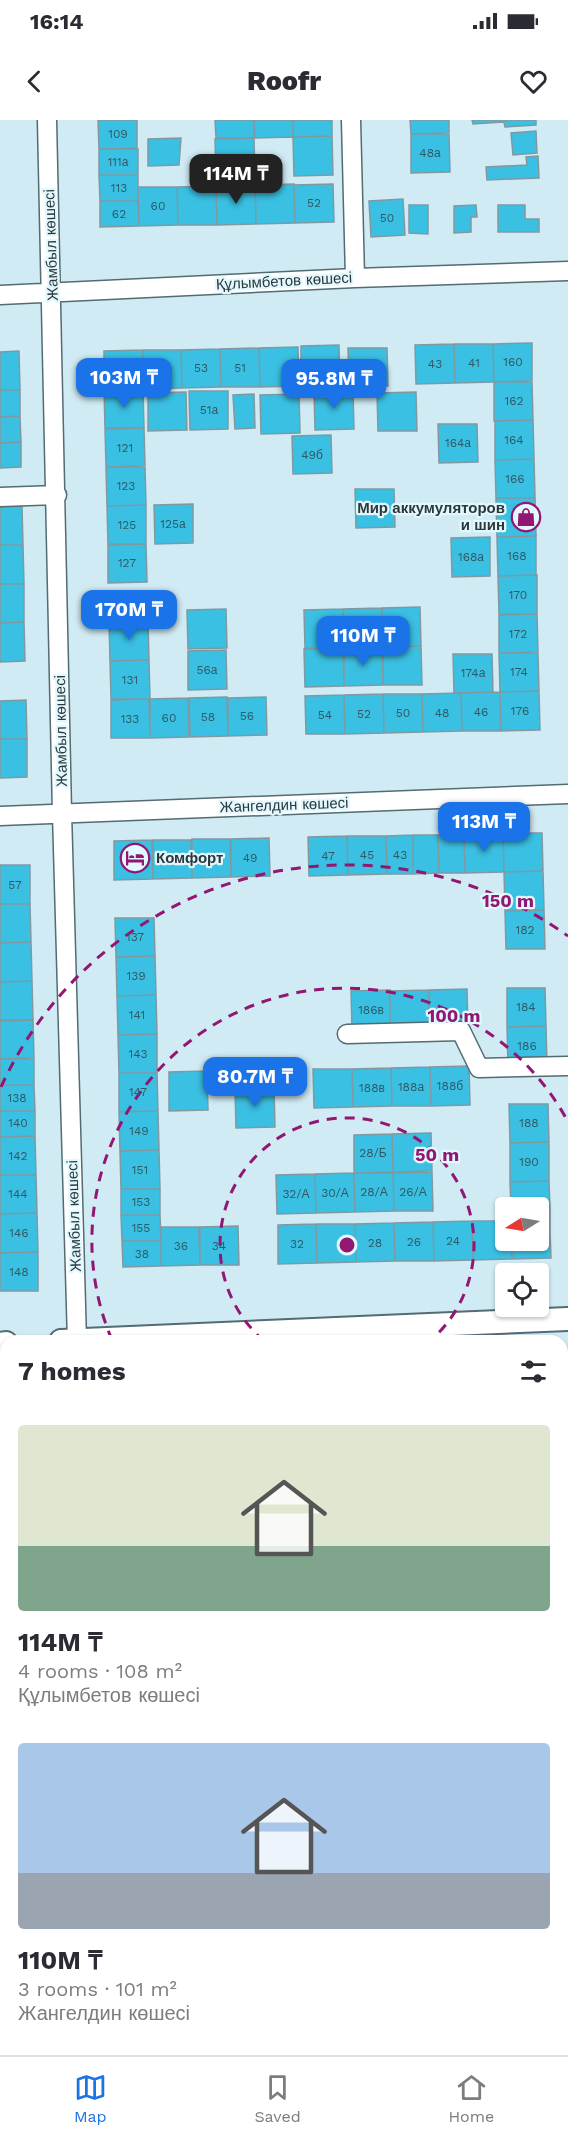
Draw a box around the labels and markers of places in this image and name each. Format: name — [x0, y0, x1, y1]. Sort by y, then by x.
pin: 114M ₸ — [187, 154, 285, 205]
pin: 103M ₸ — [75, 358, 173, 409]
pin: 95.8M ₸ — [279, 359, 389, 410]
place label: Мир аккумуляторов и шин — [357, 499, 505, 534]
shop icon: Мир аккумуляторов и шин — [510, 501, 542, 533]
pin: 170M ₸ — [80, 590, 178, 641]
pin: 110M ₸ — [314, 616, 412, 667]
pin: 113M ₸ — [435, 802, 533, 853]
hotel icon: Комфорт — [119, 842, 151, 874]
place label: Комфорт — [156, 849, 223, 867]
pin: 80.7M ₸ — [200, 1057, 310, 1108]
centre of rings — [337, 1235, 357, 1255]

